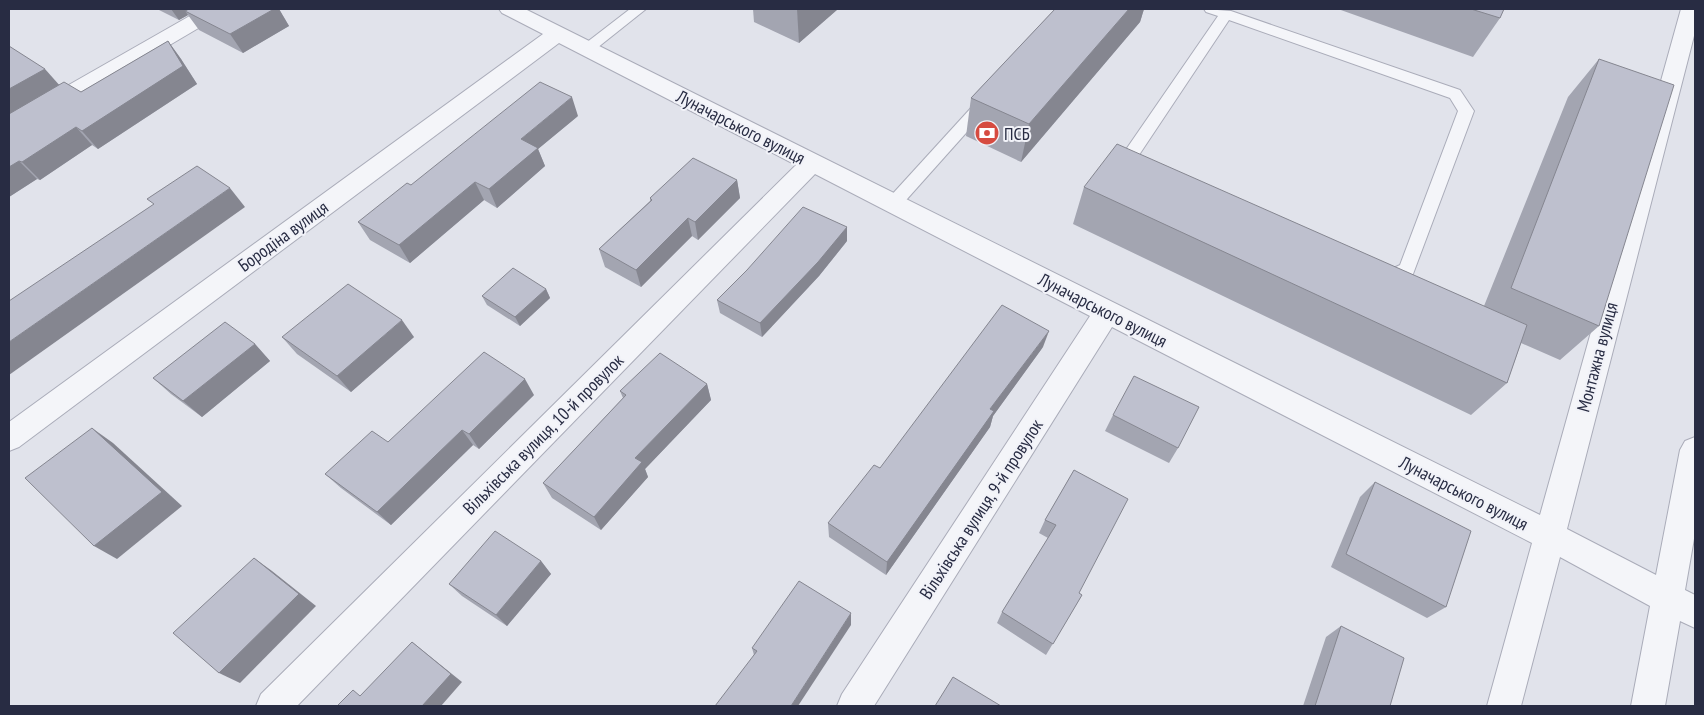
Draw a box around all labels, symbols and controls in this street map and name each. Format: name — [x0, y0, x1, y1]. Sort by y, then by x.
street label: Луначарського вулиця — [672, 84, 809, 169]
bank icon: ПСБ — [974, 120, 1000, 146]
place label: ПСБ — [1004, 122, 1030, 145]
street label: Бородіна вулиця — [233, 196, 333, 276]
street label: Луначарського вулиця — [1034, 267, 1171, 352]
street label: Монтажна вулиця — [1571, 300, 1623, 414]
street label: Вільхівська вулиця, 10-й провулок — [458, 349, 628, 519]
street label: Вільхівська вулиця, 9-й провулок — [914, 415, 1048, 603]
street label: Луначарського вулиця — [1395, 450, 1532, 535]

